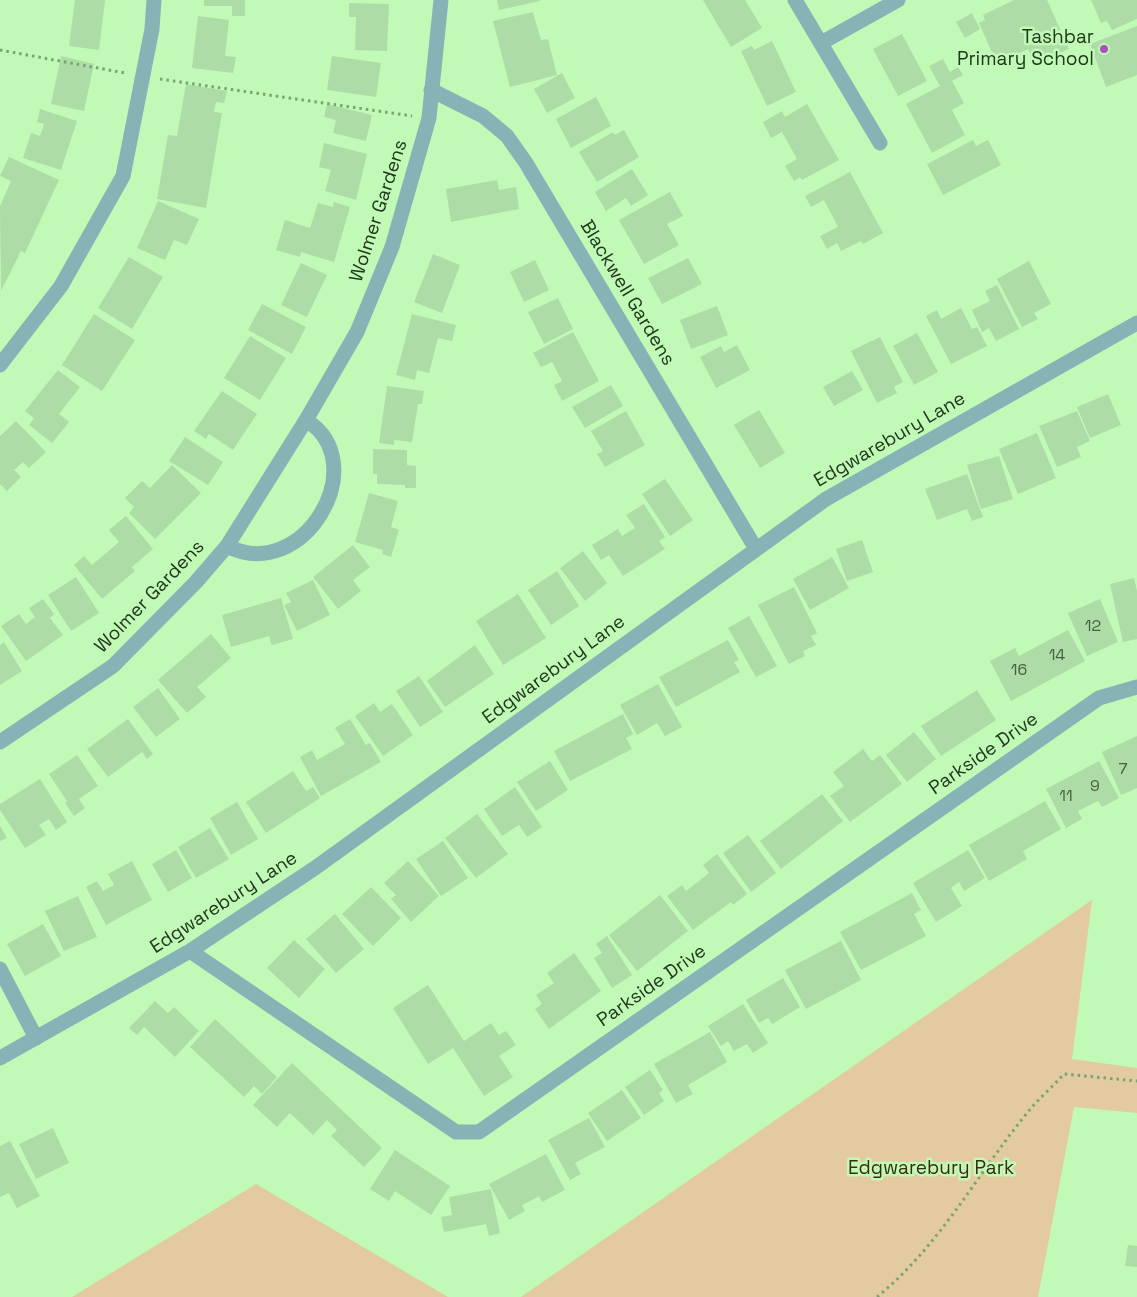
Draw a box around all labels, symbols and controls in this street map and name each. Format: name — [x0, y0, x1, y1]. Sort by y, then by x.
place label: Tashbar Primary School — [957, 27, 1094, 71]
marker: Tashbar Primary School — [1098, 43, 1110, 55]
street label: Wolmer Gardens — [345, 137, 413, 285]
street label: Blackwell Gardens — [575, 216, 679, 370]
street label: Edgwarebury Lane — [810, 387, 970, 493]
street label: Wolmer Gardens — [90, 536, 210, 658]
street label: Edgwarebury Lane — [478, 611, 630, 729]
house number: 12 — [1085, 617, 1101, 637]
house number: 14 — [1049, 646, 1065, 666]
house number: 16 — [1011, 661, 1027, 681]
street label: Parkside Drive — [925, 708, 1043, 800]
house number: 7 — [1118, 760, 1128, 780]
house number: 9 — [1090, 777, 1100, 797]
house number: 11 — [1059, 787, 1073, 807]
street label: Edgwarebury Lane — [146, 847, 302, 959]
street label: Parkside Drive — [593, 940, 711, 1032]
park label: Edgwarebury Park — [848, 1158, 1014, 1180]

